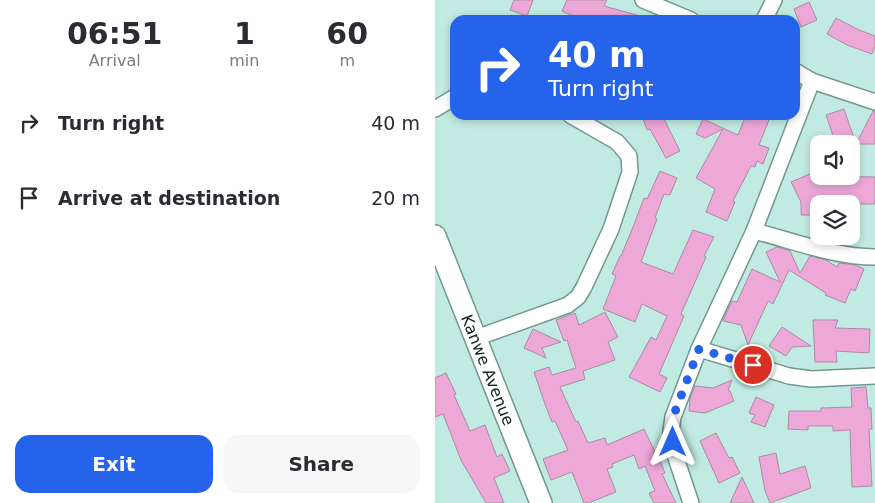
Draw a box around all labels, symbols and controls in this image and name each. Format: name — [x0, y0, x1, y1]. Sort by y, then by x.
text: 06:51 — [67, 16, 162, 51]
text: 1 — [234, 16, 255, 51]
text: 60 — [326, 16, 368, 51]
icon: right — [465, 35, 530, 100]
text: 40 m — [548, 35, 645, 75]
text: Arrival — [89, 51, 141, 70]
text: min — [229, 51, 259, 70]
text: m — [339, 51, 355, 70]
text: Turn right — [548, 76, 653, 101]
icon: right — [15, 109, 43, 137]
text: Turn right — [58, 112, 164, 134]
text: 40 m — [371, 112, 420, 134]
map controls — [810, 135, 860, 245]
button: sound — [810, 135, 860, 185]
icon: arrive — [15, 184, 43, 212]
text: Arrive at destination — [58, 187, 280, 209]
text: 20 m — [371, 187, 420, 209]
button: layers — [810, 195, 860, 245]
street label: Kanwe Avenue — [458, 312, 519, 428]
pin — [732, 344, 774, 386]
icon: arrive — [739, 351, 767, 379]
position arrow — [646, 415, 698, 467]
button: Exit — [15, 435, 213, 493]
button: Share — [223, 435, 420, 493]

